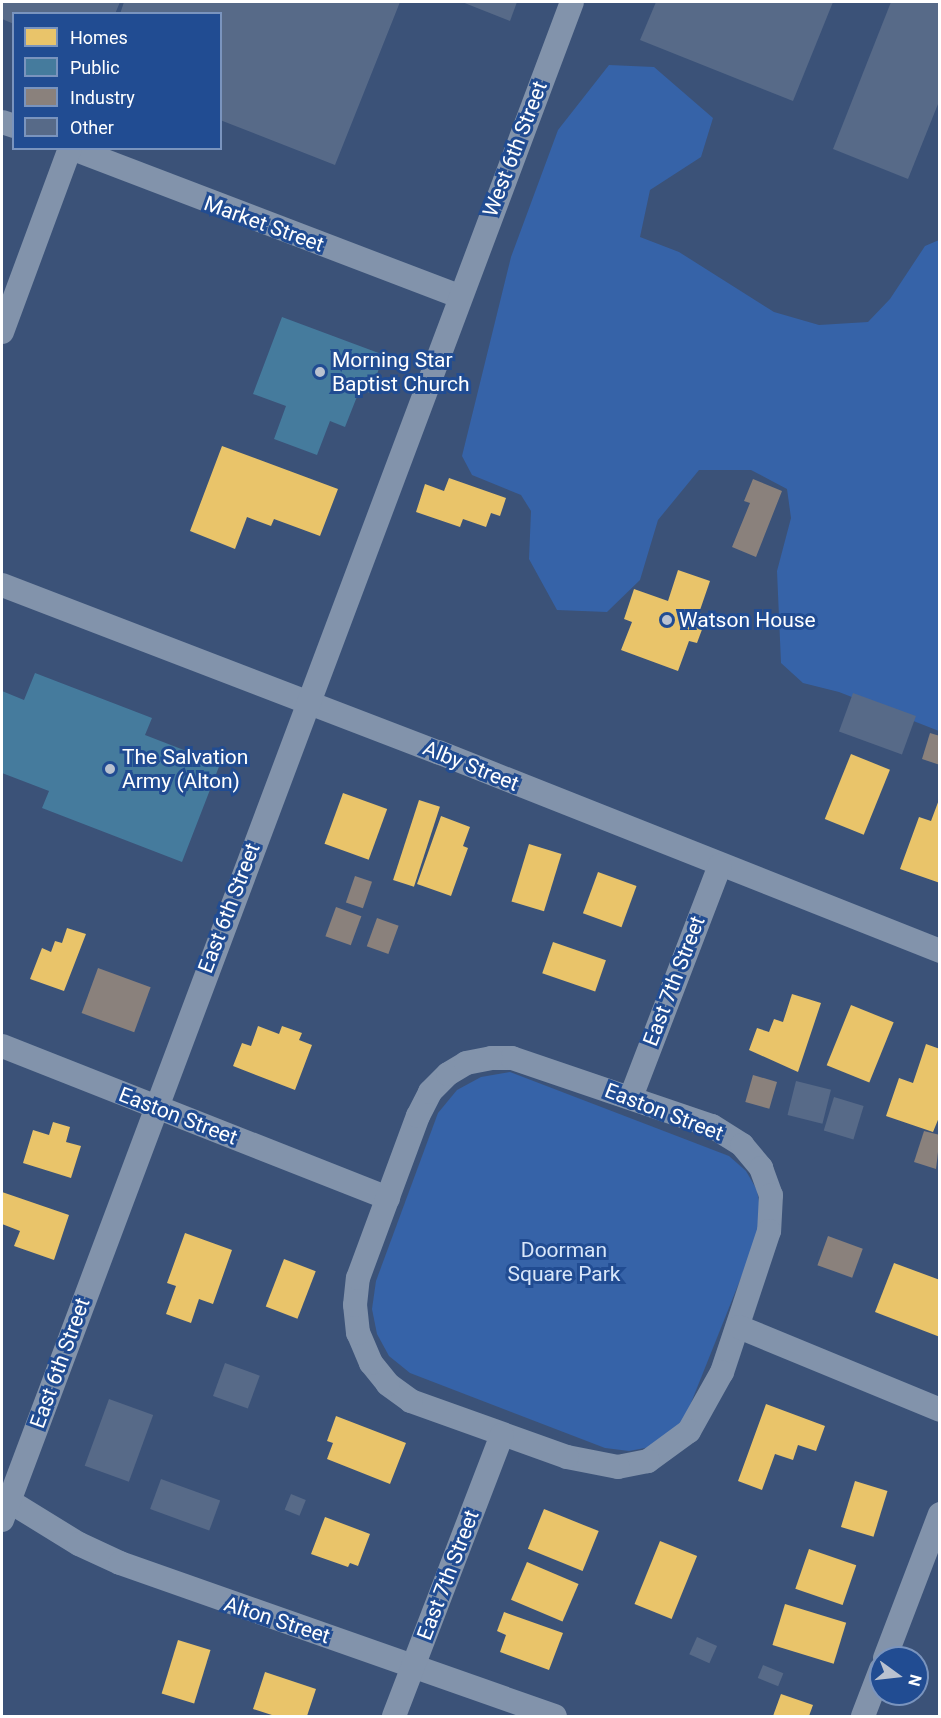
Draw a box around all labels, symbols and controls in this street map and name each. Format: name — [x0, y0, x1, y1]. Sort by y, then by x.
legend — [12, 12, 222, 150]
text: Homes — [70, 27, 128, 48]
text: Public — [70, 57, 120, 78]
street label: West 6th Street — [478, 78, 552, 220]
text: Industry — [70, 87, 135, 108]
text: Other — [70, 117, 114, 138]
street label: Market Street — [201, 191, 327, 257]
place label: Morning Star Baptist Church — [332, 347, 469, 397]
marker: Morning Star Baptist Church — [313, 365, 327, 379]
place label: Watson House — [679, 607, 816, 633]
marker: Watson House — [660, 613, 674, 627]
street label: Alby Street — [419, 735, 523, 797]
place label: The Salvation Army (Alton) — [122, 744, 248, 794]
marker: The Salvation Army (Alton) — [103, 762, 117, 776]
street label: East 6th Street — [193, 839, 265, 977]
street label: East 7th Street — [638, 912, 710, 1050]
street label: Easton Street — [601, 1078, 727, 1146]
street label: Easton Street — [115, 1082, 241, 1150]
park label: Doorman Square Park — [508, 1237, 620, 1287]
street label: East 6th Street — [25, 1294, 95, 1432]
street label: East 7th Street — [412, 1506, 484, 1644]
street label: Alton Street — [221, 1591, 333, 1649]
north arrow — [869, 1646, 929, 1706]
text: N — [904, 1672, 926, 1688]

